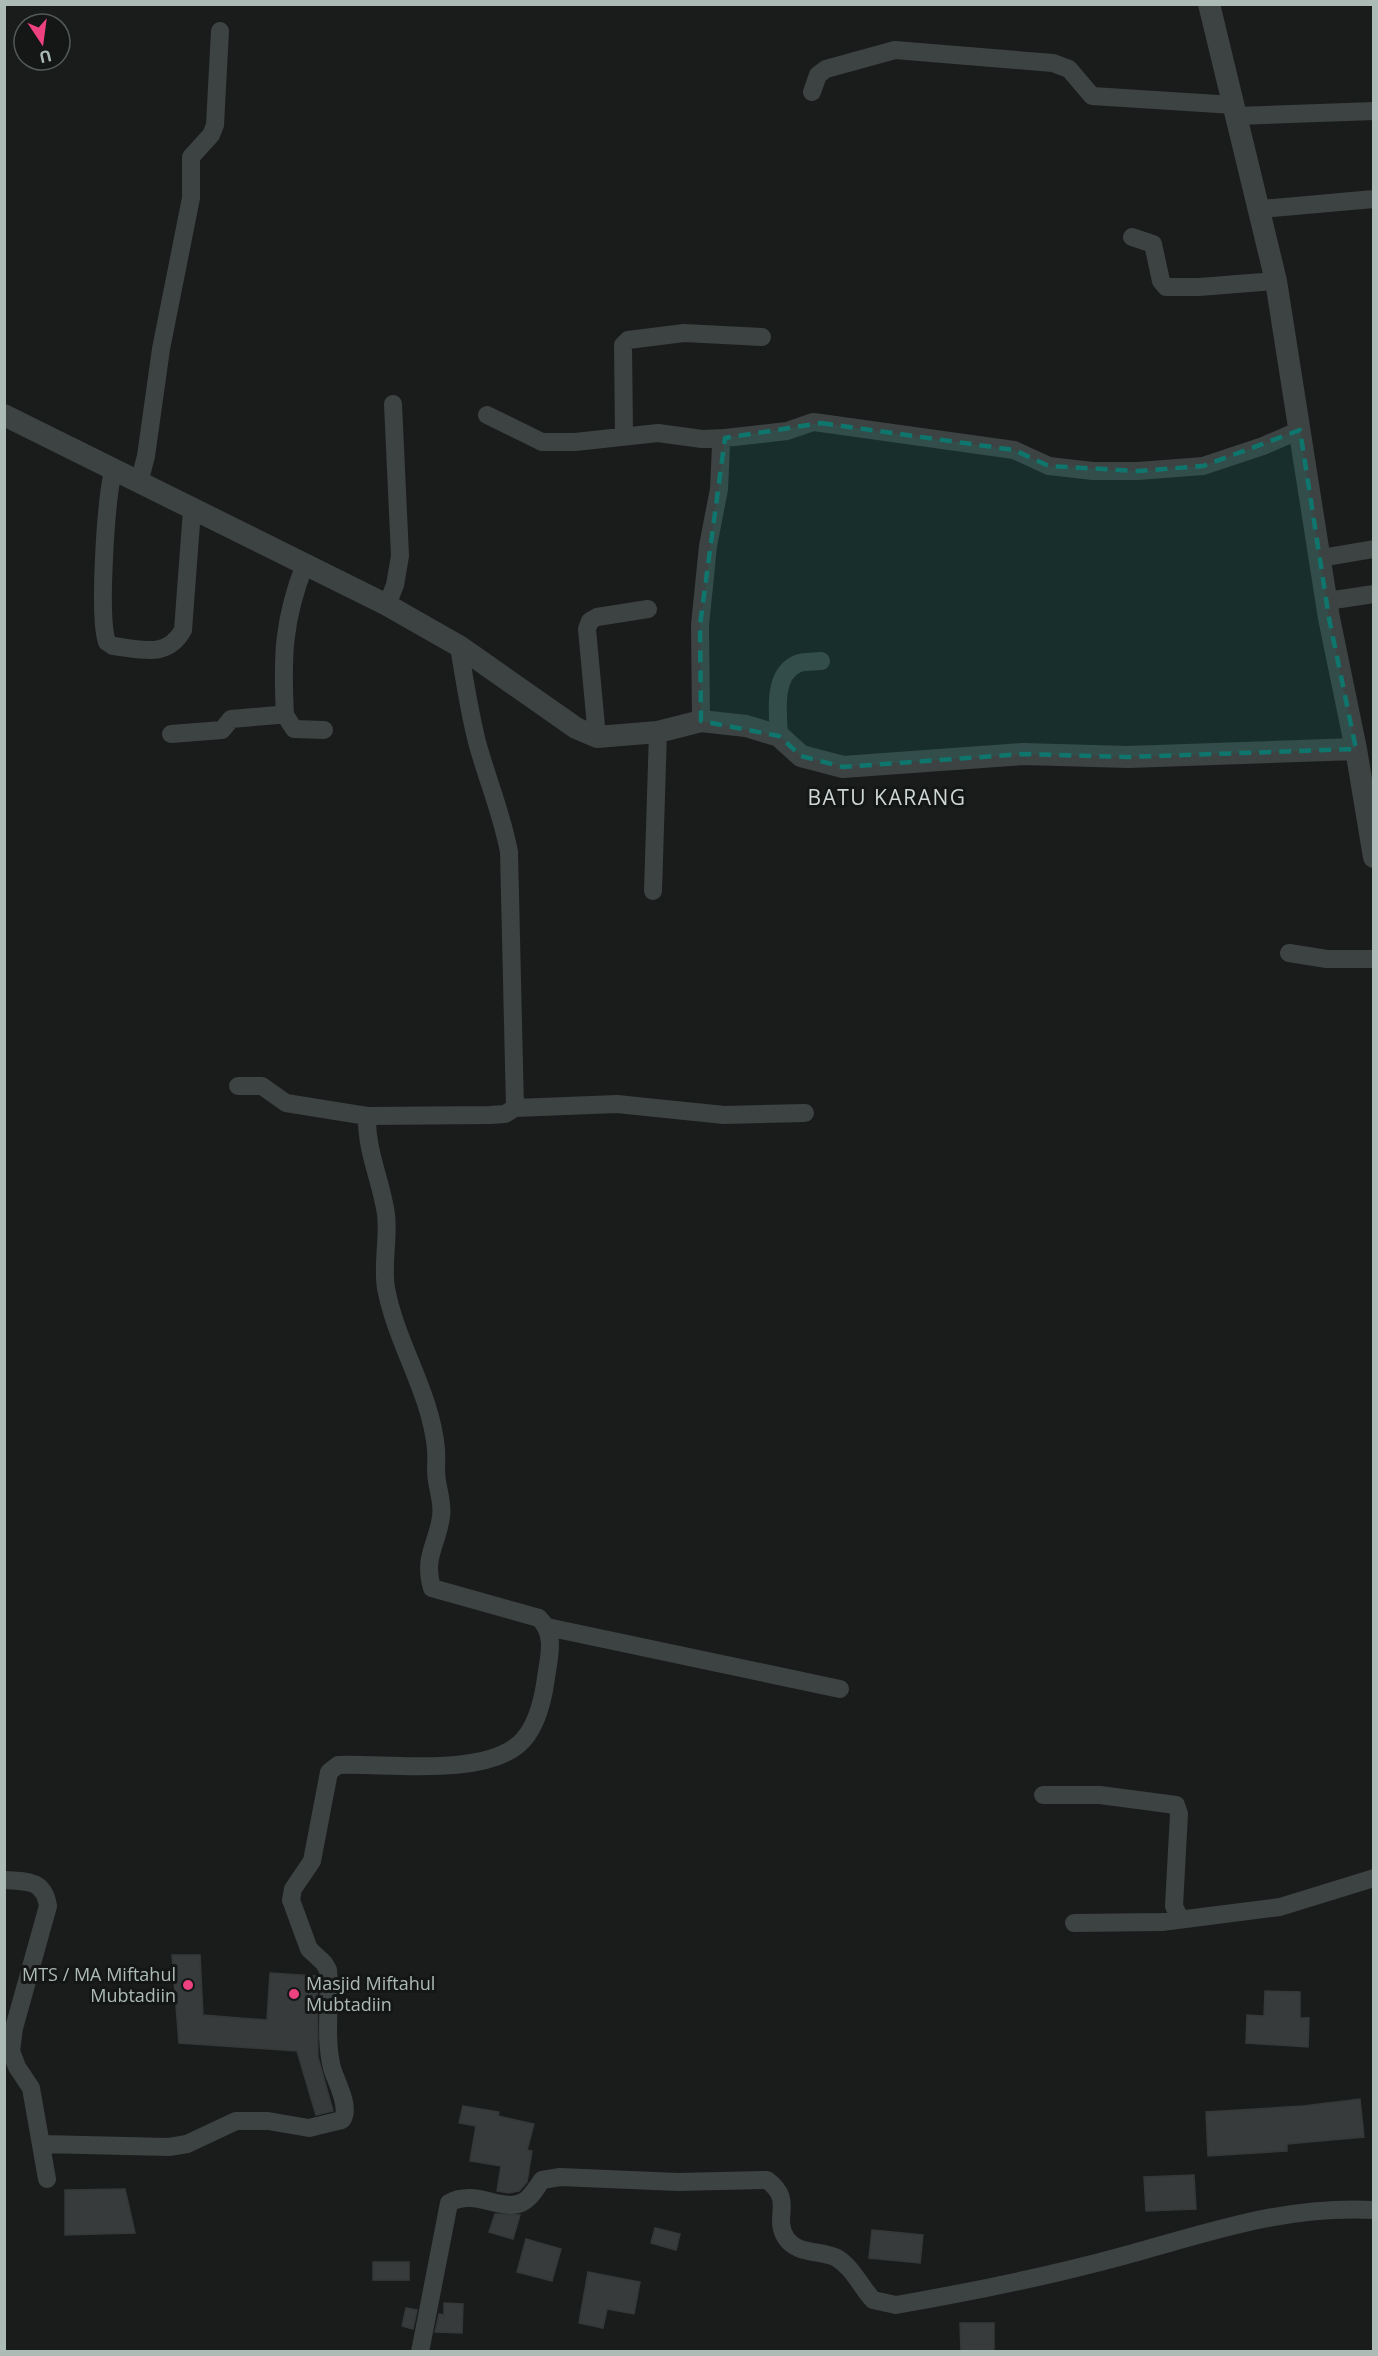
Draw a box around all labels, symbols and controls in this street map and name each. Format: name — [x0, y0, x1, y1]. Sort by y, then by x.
north arrow — [12, 12, 72, 72]
text: U — [37, 45, 54, 69]
district label: BATU KARANG — [807, 783, 967, 811]
place label: MTS / MA Miftahul Mubtadiin — [22, 1962, 176, 2007]
place label: Masjid Miftahul Mubtadiin — [306, 1971, 435, 2016]
marker: MTS / MA Miftahul Mubtadiin — [181, 1978, 195, 1992]
marker: Masjid Miftahul Mubtadiin — [287, 1987, 301, 2001]

